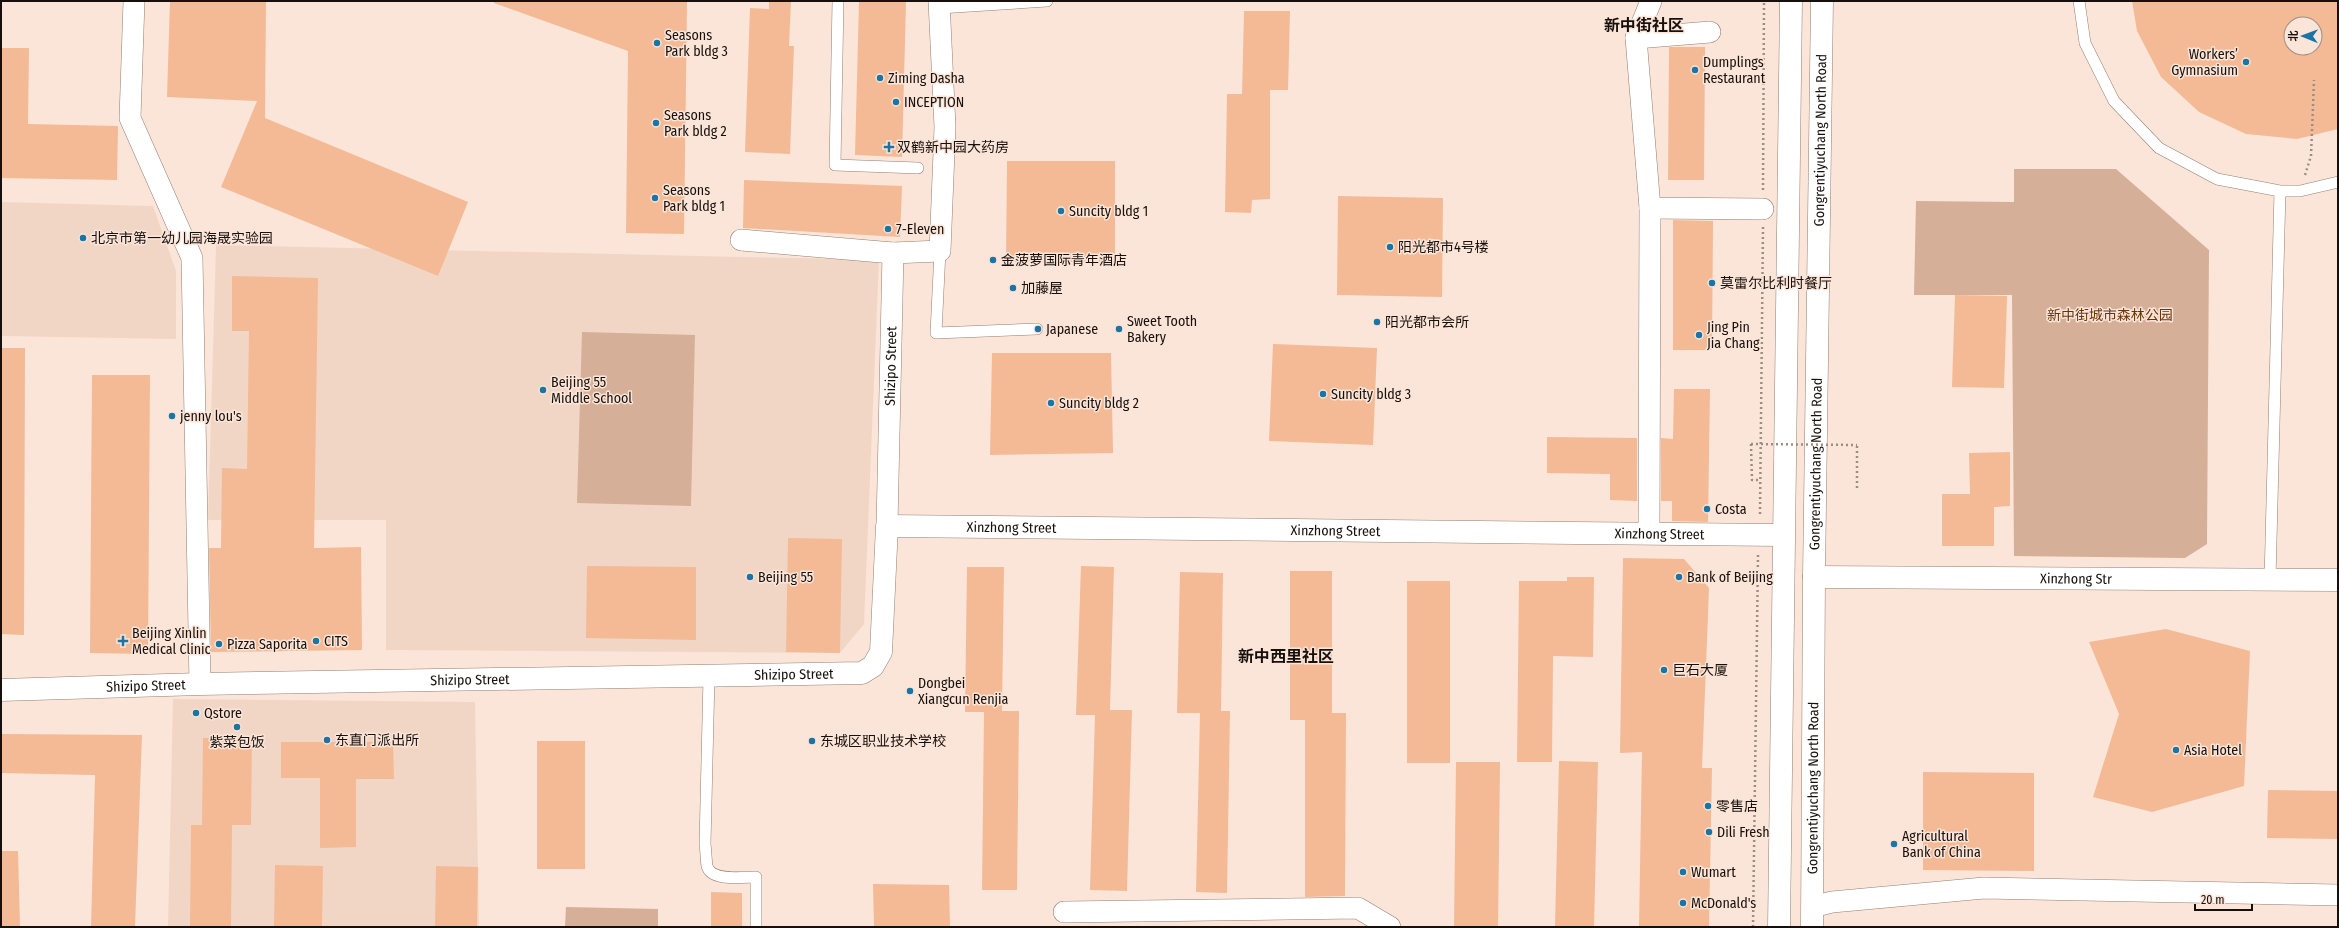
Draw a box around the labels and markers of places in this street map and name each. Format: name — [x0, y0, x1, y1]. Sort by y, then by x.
place label: Seasons Park bldg 3 — [665, 27, 728, 60]
marker: Seasons Park bldg 3 — [652, 38, 662, 48]
place label: Workers’ Gymnasium — [2171, 46, 2238, 79]
place label: Dumplings Restaurant — [1703, 54, 1766, 87]
marker: Workers’ Gymnasium — [2241, 57, 2251, 67]
marker: Dumplings Restaurant — [1690, 65, 1700, 75]
place label: Ziming Dasha — [888, 70, 965, 87]
marker: Ziming Dasha — [875, 73, 885, 83]
place label: INCEPTION — [904, 94, 964, 111]
marker: INCEPTION — [891, 97, 901, 107]
place label: Seasons Park bldg 2 — [664, 107, 727, 140]
marker: Seasons Park bldg 2 — [651, 118, 661, 128]
place label: 双鹤新中园大药房 — [897, 139, 1009, 156]
marker: 双鹤新中园大药房 — [884, 142, 894, 152]
place label: Seasons Park bldg 1 — [663, 182, 725, 215]
marker: Seasons Park bldg 1 — [650, 193, 660, 203]
place label: Suncity bldg 1 — [1069, 203, 1148, 220]
marker: Suncity bldg 1 — [1056, 206, 1066, 216]
place label: 7-Eleven — [896, 221, 944, 238]
marker: 7-Eleven — [883, 224, 893, 234]
place label: 北京市第一幼儿园海晟实验园 — [91, 230, 273, 247]
marker: 北京市第一幼儿园海晟实验园 — [78, 233, 88, 243]
place label: 阳光都市4号楼 — [1398, 239, 1489, 256]
marker: 阳光都市4号楼 — [1385, 242, 1395, 252]
place label: 金菠萝国际青年酒店 — [1001, 252, 1127, 269]
marker: 金菠萝国际青年酒店 — [988, 255, 998, 265]
place label: 莫雷尔比利时餐厅 — [1720, 275, 1832, 292]
marker: 莫雷尔比利时餐厅 — [1707, 278, 1717, 288]
place label: 加藤屋 — [1021, 280, 1063, 297]
marker: 加藤屋 — [1008, 283, 1018, 293]
place label: Sweet Tooth Bakery — [1127, 313, 1197, 346]
place label: 阳光都市会所 — [1385, 314, 1469, 331]
marker: 阳光都市会所 — [1372, 317, 1382, 327]
place label: Jing Pin Jia Chang — [1707, 319, 1760, 352]
place label: Japanese — [1046, 321, 1098, 338]
marker: Japanese — [1033, 324, 1043, 334]
marker: Sweet Tooth Bakery — [1114, 324, 1124, 334]
marker: Jing Pin Jia Chang — [1694, 330, 1704, 340]
place label: Beijing 55 Middle School — [551, 374, 632, 407]
marker: Beijing 55 Middle School — [538, 385, 548, 395]
place label: Suncity bldg 3 — [1331, 386, 1411, 403]
marker: Suncity bldg 3 — [1318, 389, 1328, 399]
place label: Suncity bldg 2 — [1059, 395, 1139, 412]
marker: Suncity bldg 2 — [1046, 398, 1056, 408]
place label: jenny lou's — [179, 408, 242, 425]
marker: jenny lou's — [167, 411, 177, 421]
place label: Costa — [1715, 501, 1747, 518]
marker: Costa — [1702, 504, 1712, 514]
place label: Beijing 55 — [758, 569, 813, 586]
place label: Bank of Beijing — [1687, 569, 1773, 586]
marker: Beijing 55 — [745, 572, 755, 582]
marker: Bank of Beijing — [1674, 572, 1684, 582]
place label: Beijing Xinlin Medical Clinic — [132, 625, 211, 658]
place label: CITS — [324, 633, 348, 650]
marker: Beijing Xinlin Medical Clinic — [117, 635, 129, 647]
place label: Pizza Saporita — [227, 636, 307, 653]
marker: CITS — [311, 636, 321, 646]
marker: Pizza Saporita — [214, 639, 224, 649]
place label: 巨石大厦 — [1672, 662, 1728, 679]
marker: 巨石大厦 — [1659, 665, 1669, 675]
place label: Dongbei Xiangcun Renjia — [918, 675, 1009, 708]
marker: Dongbei Xiangcun Renjia — [905, 686, 915, 696]
place label: Qstore — [204, 705, 242, 722]
marker: Qstore — [191, 708, 201, 718]
marker: 紫菜包饭 — [232, 722, 242, 732]
place label: 东直门派出所 — [335, 732, 419, 749]
place label: 东城区职业技术学校 — [820, 733, 946, 750]
place label: 紫菜包饭 — [209, 734, 265, 751]
marker: 东直门派出所 — [322, 735, 332, 745]
marker: 东城区职业技术学校 — [807, 736, 817, 746]
place label: Asia Hotel — [2184, 742, 2242, 759]
marker: Asia Hotel — [2171, 745, 2181, 755]
place label: 零售店 — [1716, 798, 1758, 815]
marker: 零售店 — [1703, 801, 1713, 811]
place label: Dili Fresh — [1717, 824, 1770, 841]
marker: Dili Fresh — [1704, 827, 1714, 837]
place label: Agricultural Bank of China — [1902, 828, 1981, 861]
marker: Agricultural Bank of China — [1889, 839, 1899, 849]
place label: Wumart — [1691, 864, 1736, 881]
marker: Wumart — [1678, 867, 1688, 877]
place label: McDonald's — [1691, 895, 1756, 912]
marker: McDonald's — [1678, 898, 1688, 908]

